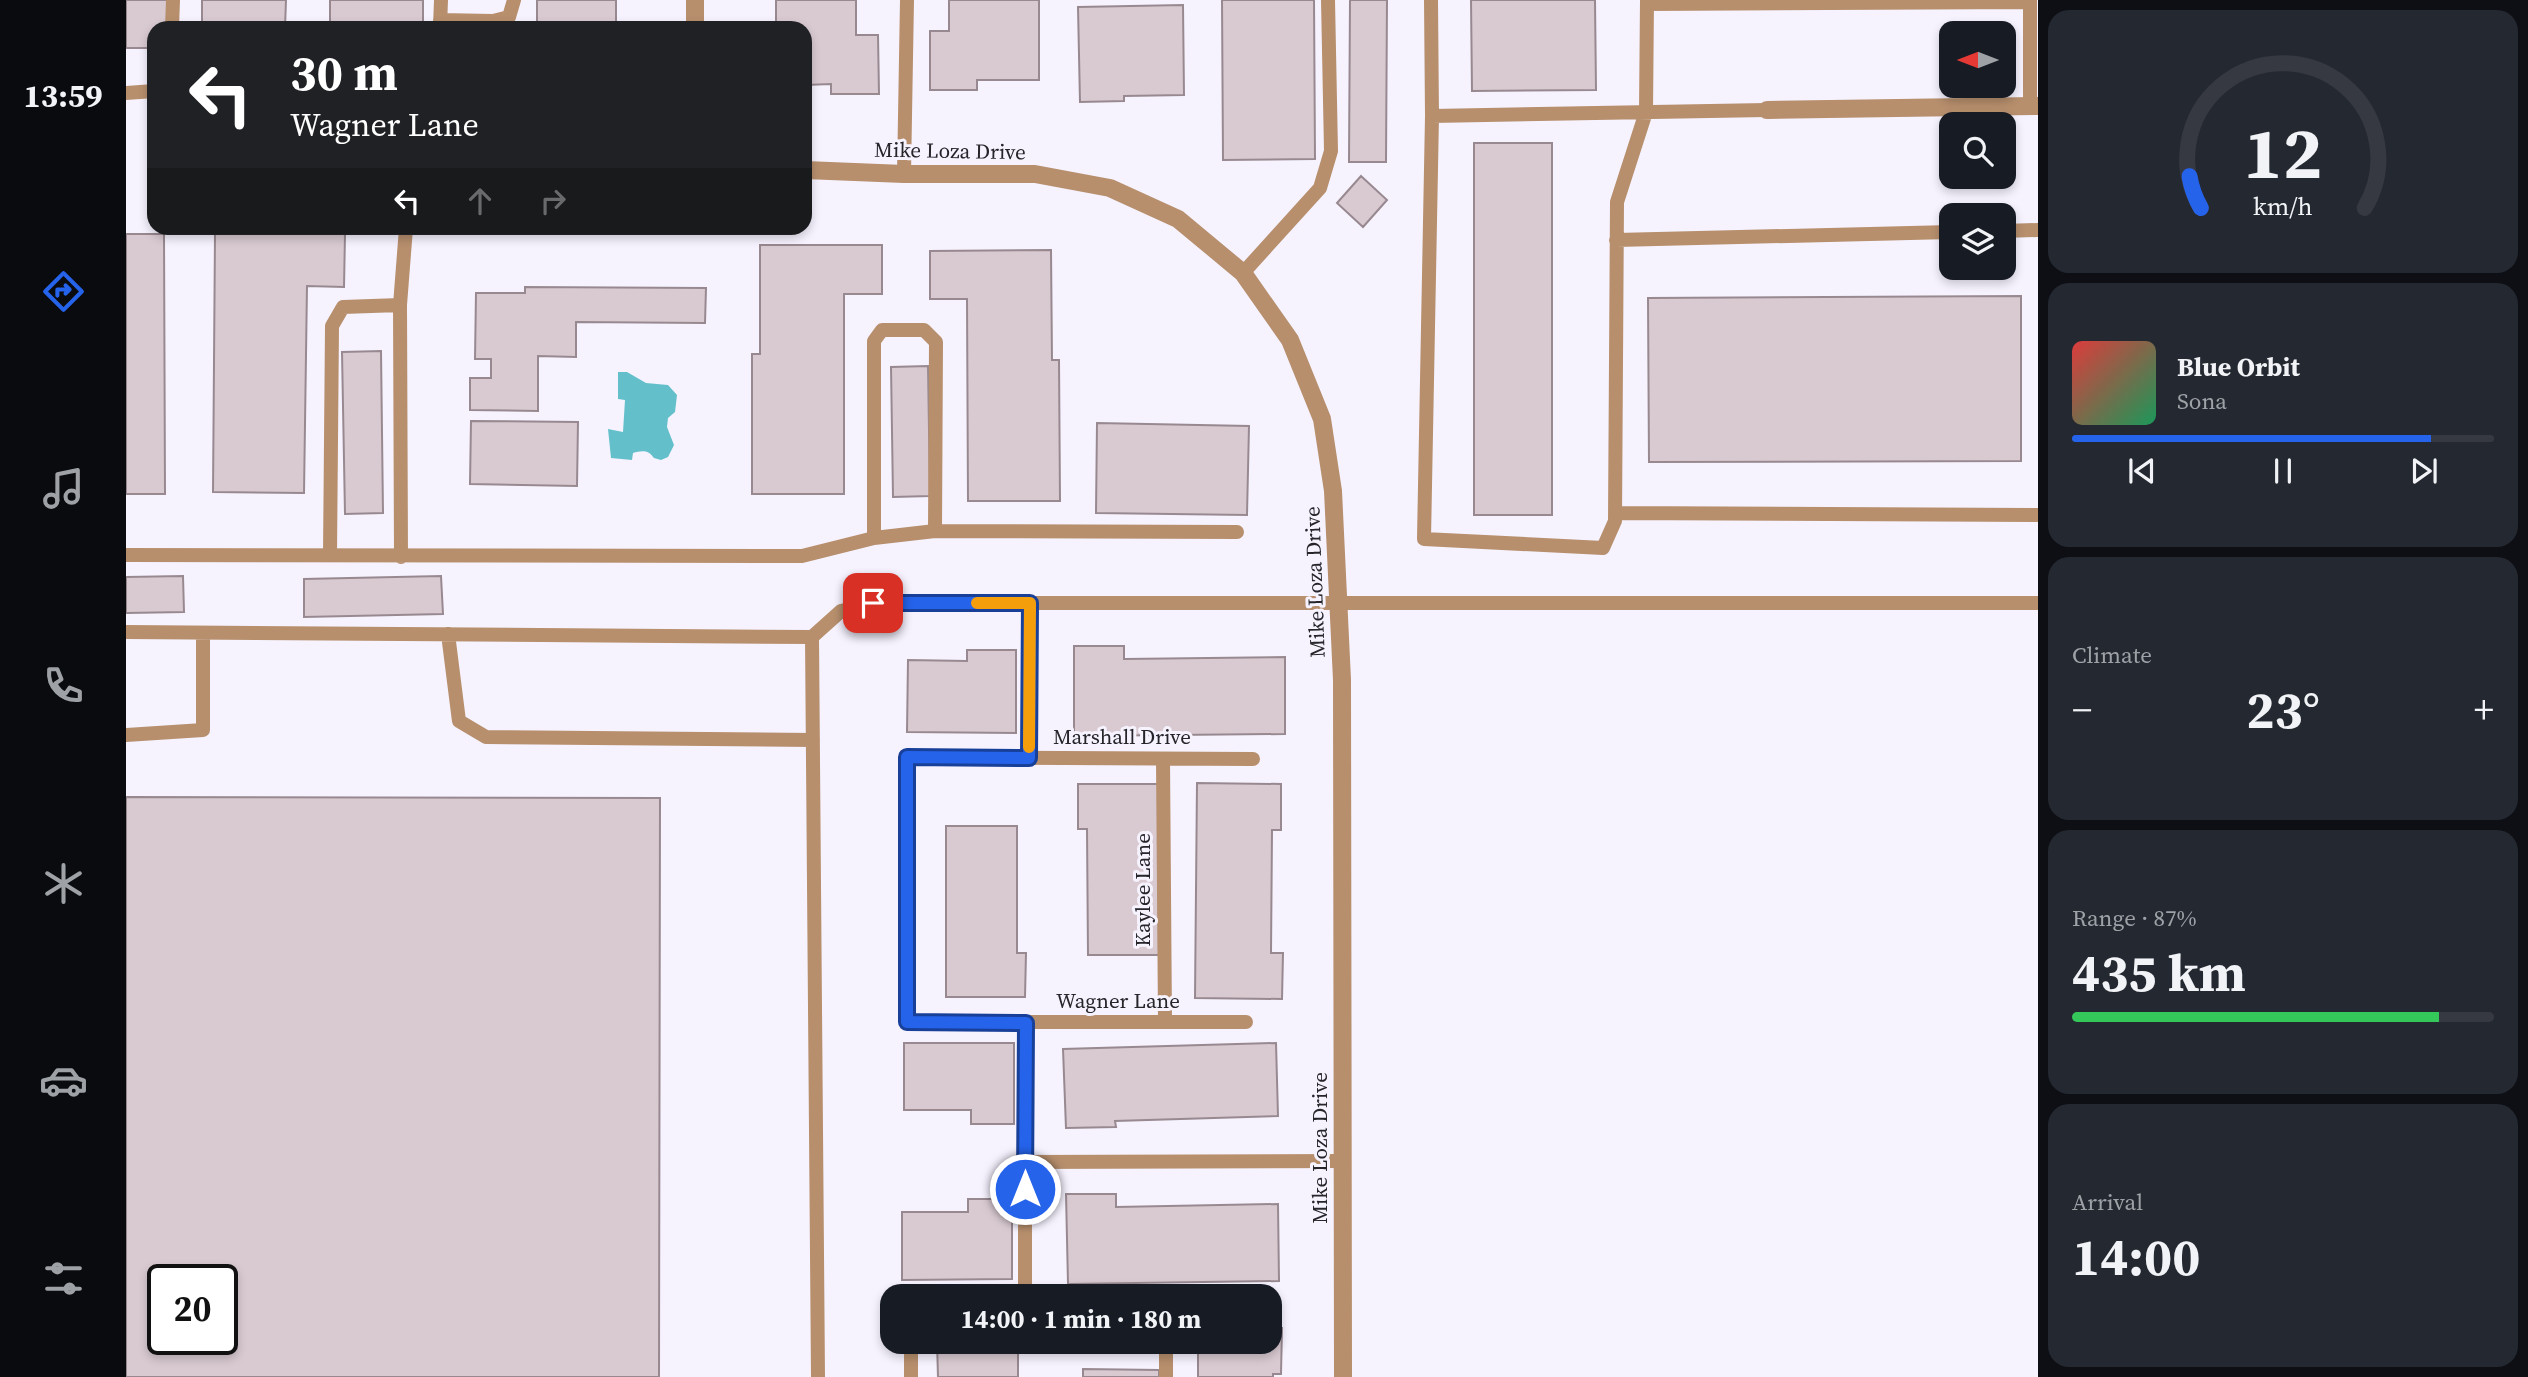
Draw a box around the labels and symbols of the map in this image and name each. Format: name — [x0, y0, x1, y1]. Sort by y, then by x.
north arrow — [1939, 21, 2016, 98]
street label: Mike Loza Drive — [874, 135, 1026, 166]
street label: Mike Loza Drive — [1297, 506, 1332, 658]
pin — [843, 573, 903, 633]
street label: Marshall Drive — [1053, 722, 1191, 751]
street label: Kaylee Lane — [1128, 833, 1157, 947]
street label: Wagner Lane — [1056, 986, 1180, 1015]
street label: Mike Loza Drive — [1305, 1072, 1334, 1224]
position arrow — [988, 1152, 1062, 1226]
speed limit sign: 20 — [147, 1264, 238, 1355]

